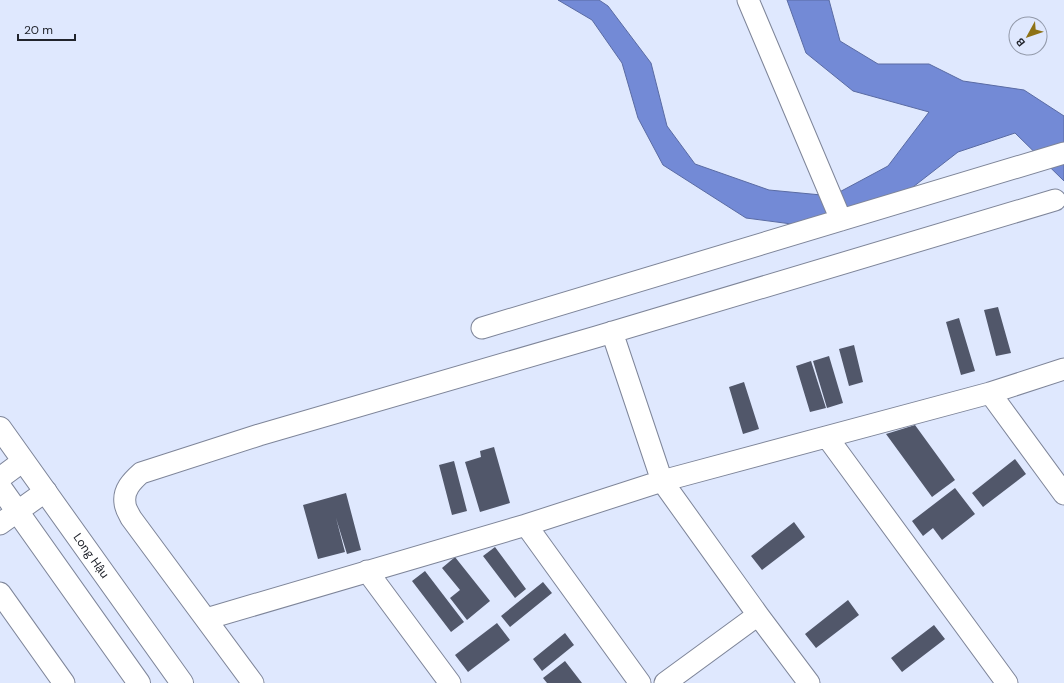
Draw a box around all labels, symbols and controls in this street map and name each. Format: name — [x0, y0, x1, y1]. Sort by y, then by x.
scale bar — [18, 16, 75, 42]
north arrow — [1008, 16, 1048, 56]
text: 20 m — [24, 22, 53, 38]
text: B — [1013, 35, 1028, 50]
street label: Long Hậu — [70, 530, 113, 582]

